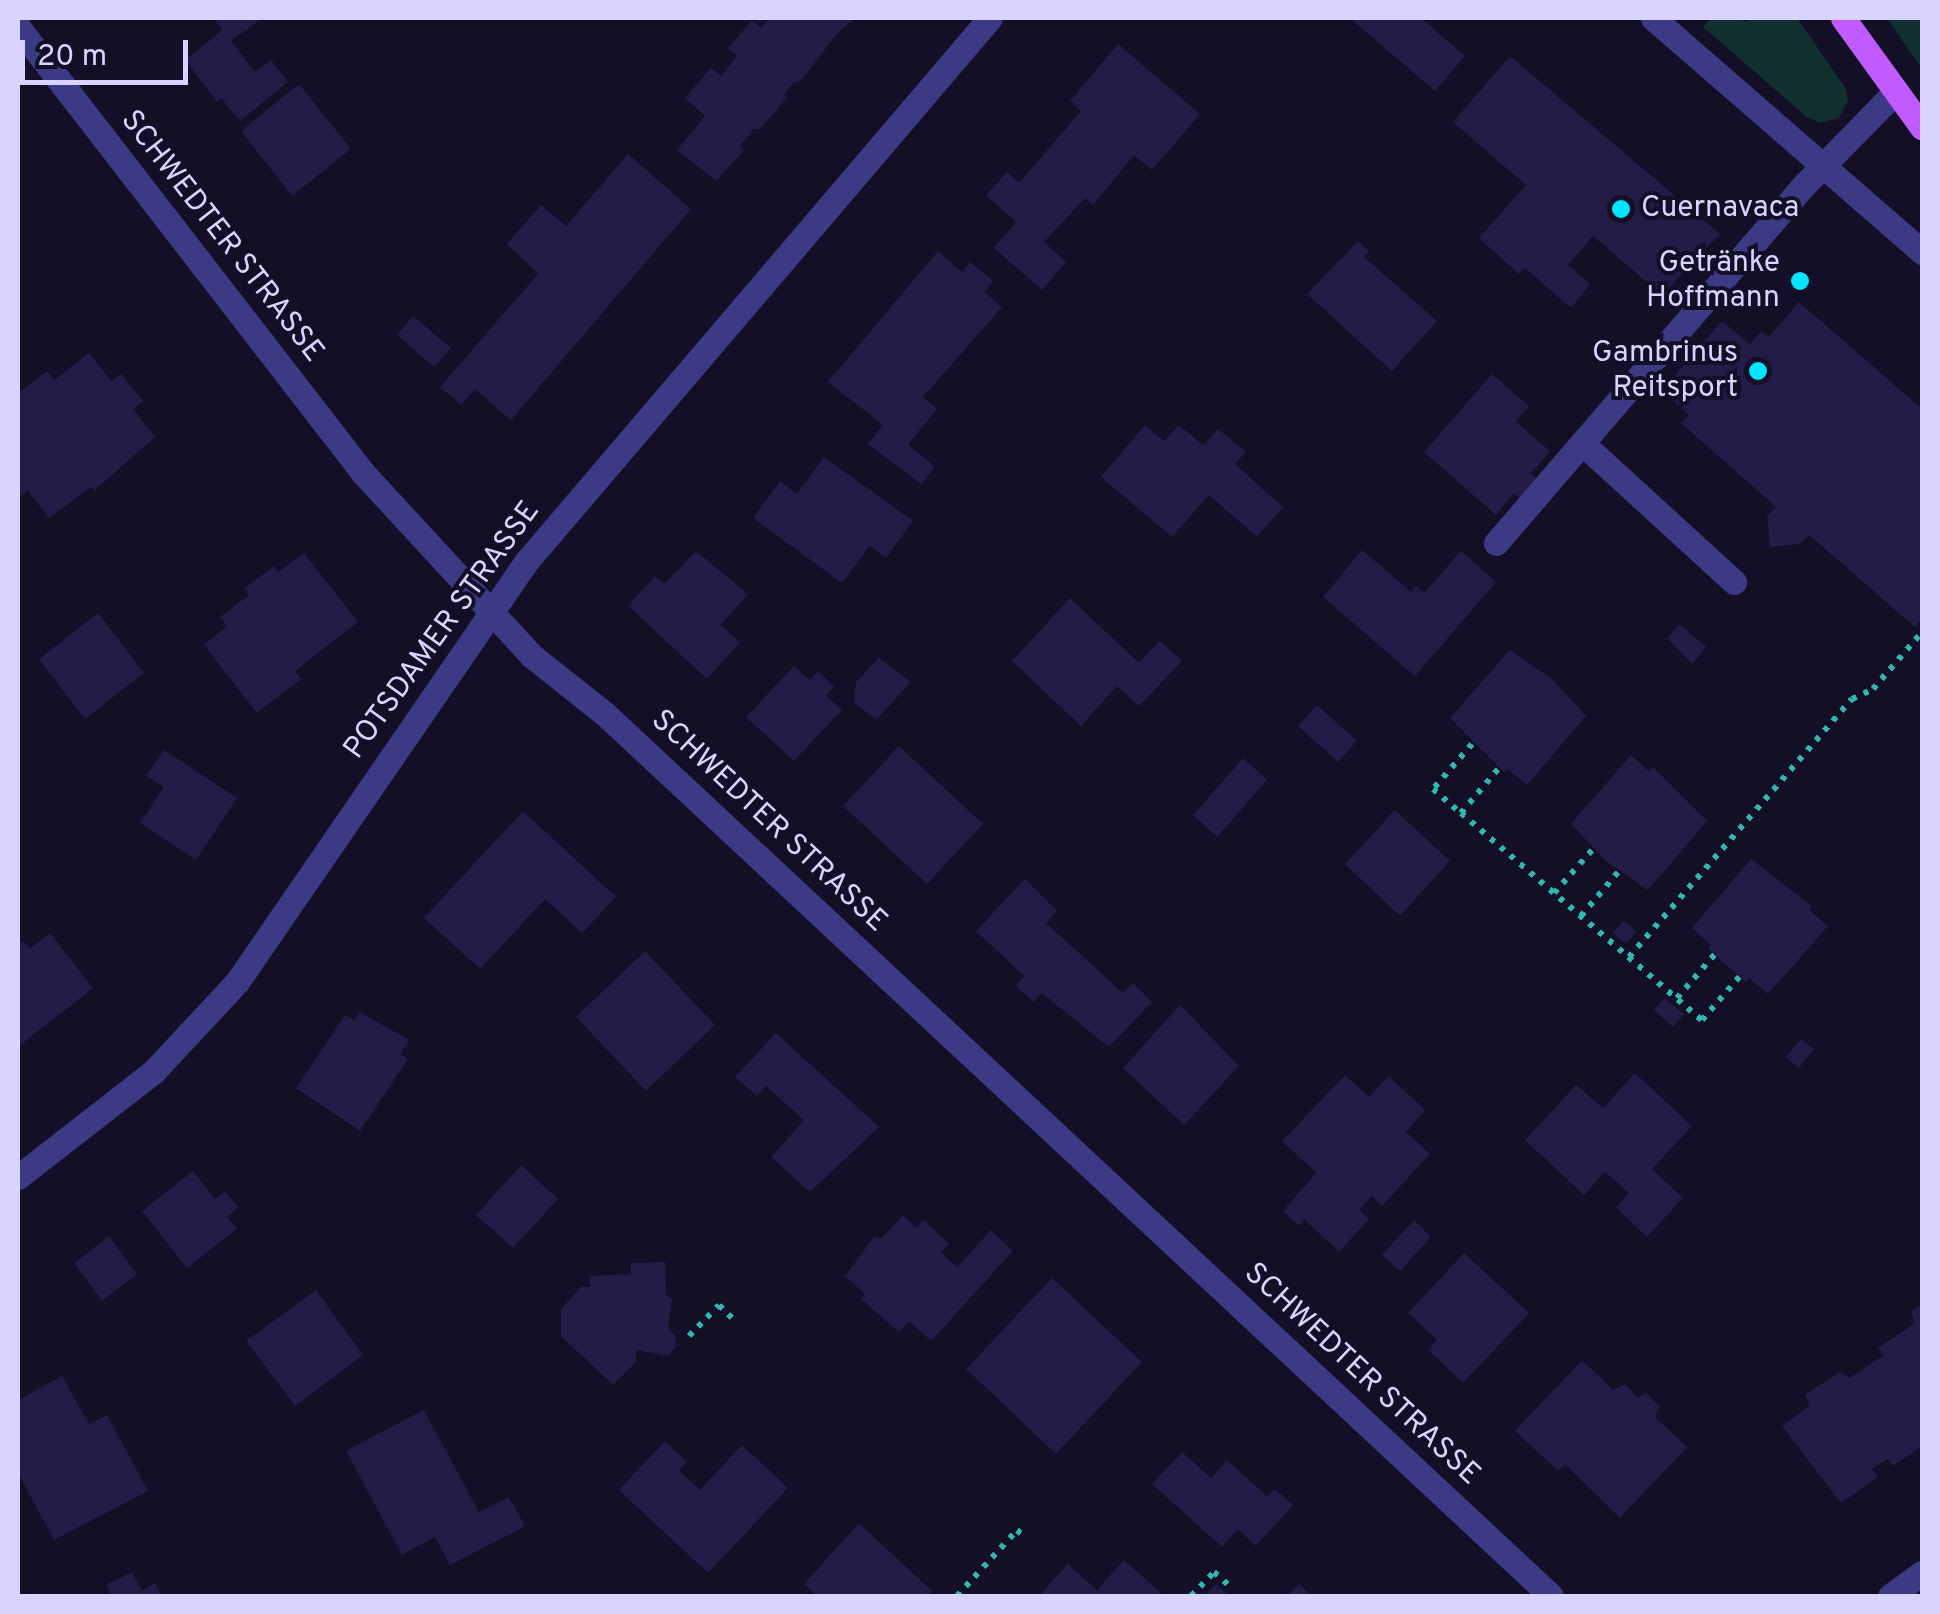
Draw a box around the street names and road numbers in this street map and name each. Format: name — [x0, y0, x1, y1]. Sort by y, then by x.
street label: SCHWEDTER STRASSE — [112, 104, 330, 370]
street label: POTSDAMER STRASSE — [337, 495, 549, 767]
street label: SCHWEDTER STRASSE — [643, 703, 893, 941]
street label: SCHWEDTER STRASSE — [1236, 1256, 1486, 1494]

